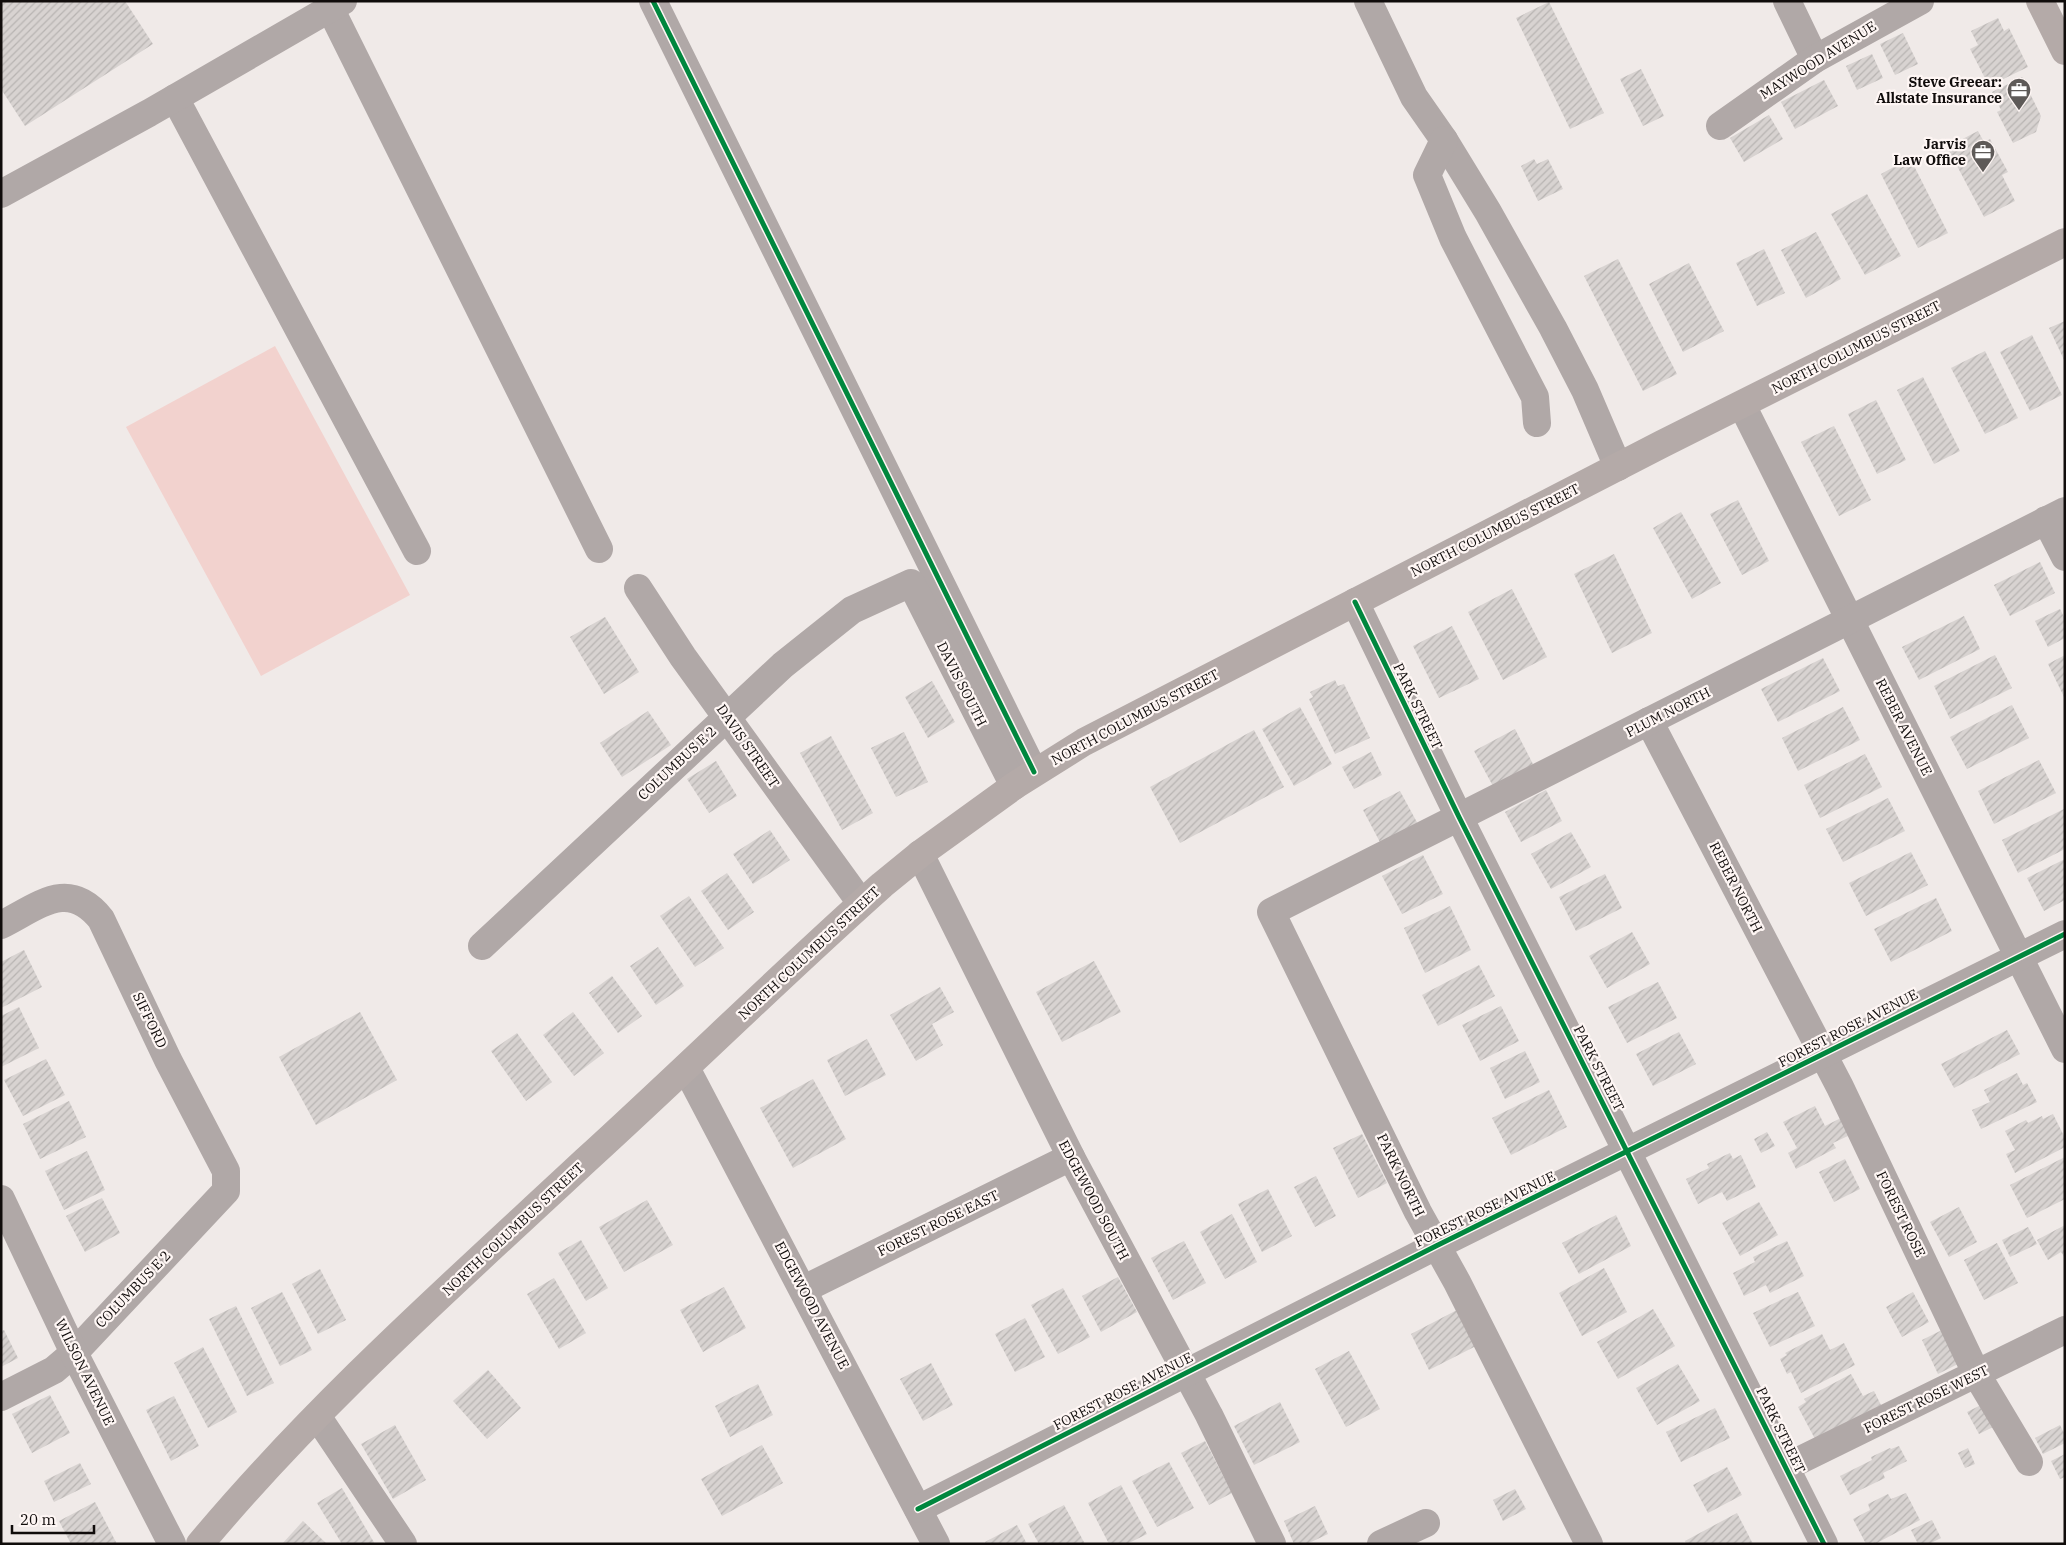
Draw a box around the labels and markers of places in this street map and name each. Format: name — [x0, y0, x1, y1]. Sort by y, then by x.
place label: Steve Greear: Allstate Insurance — [1876, 73, 2002, 107]
office icon: Steve Greear: Allstate Insurance — [2006, 77, 2032, 111]
place label: Jarvis Law Office — [1893, 135, 1966, 169]
office icon: Jarvis Law Office — [1970, 139, 1996, 173]

